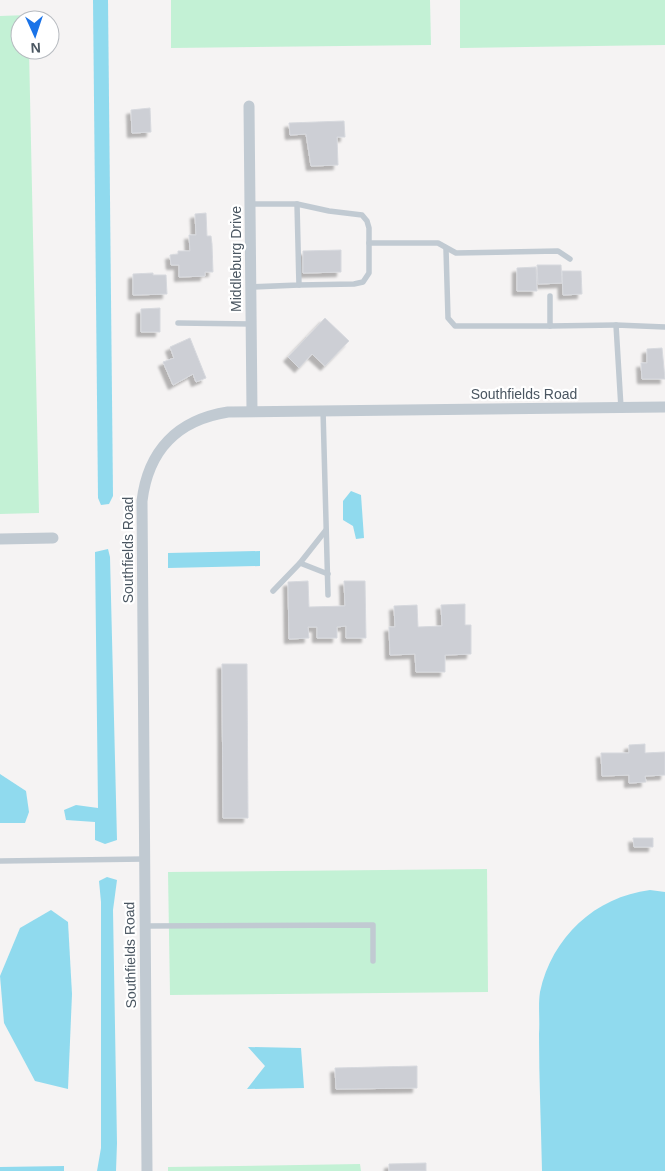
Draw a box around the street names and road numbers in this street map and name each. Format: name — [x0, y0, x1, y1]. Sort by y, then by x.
street label: Middleburg Drive — [228, 206, 244, 312]
street label: Southfields Road — [471, 386, 577, 402]
street label: Southfields Road — [120, 497, 136, 603]
street label: Southfields Road — [121, 902, 139, 1008]

